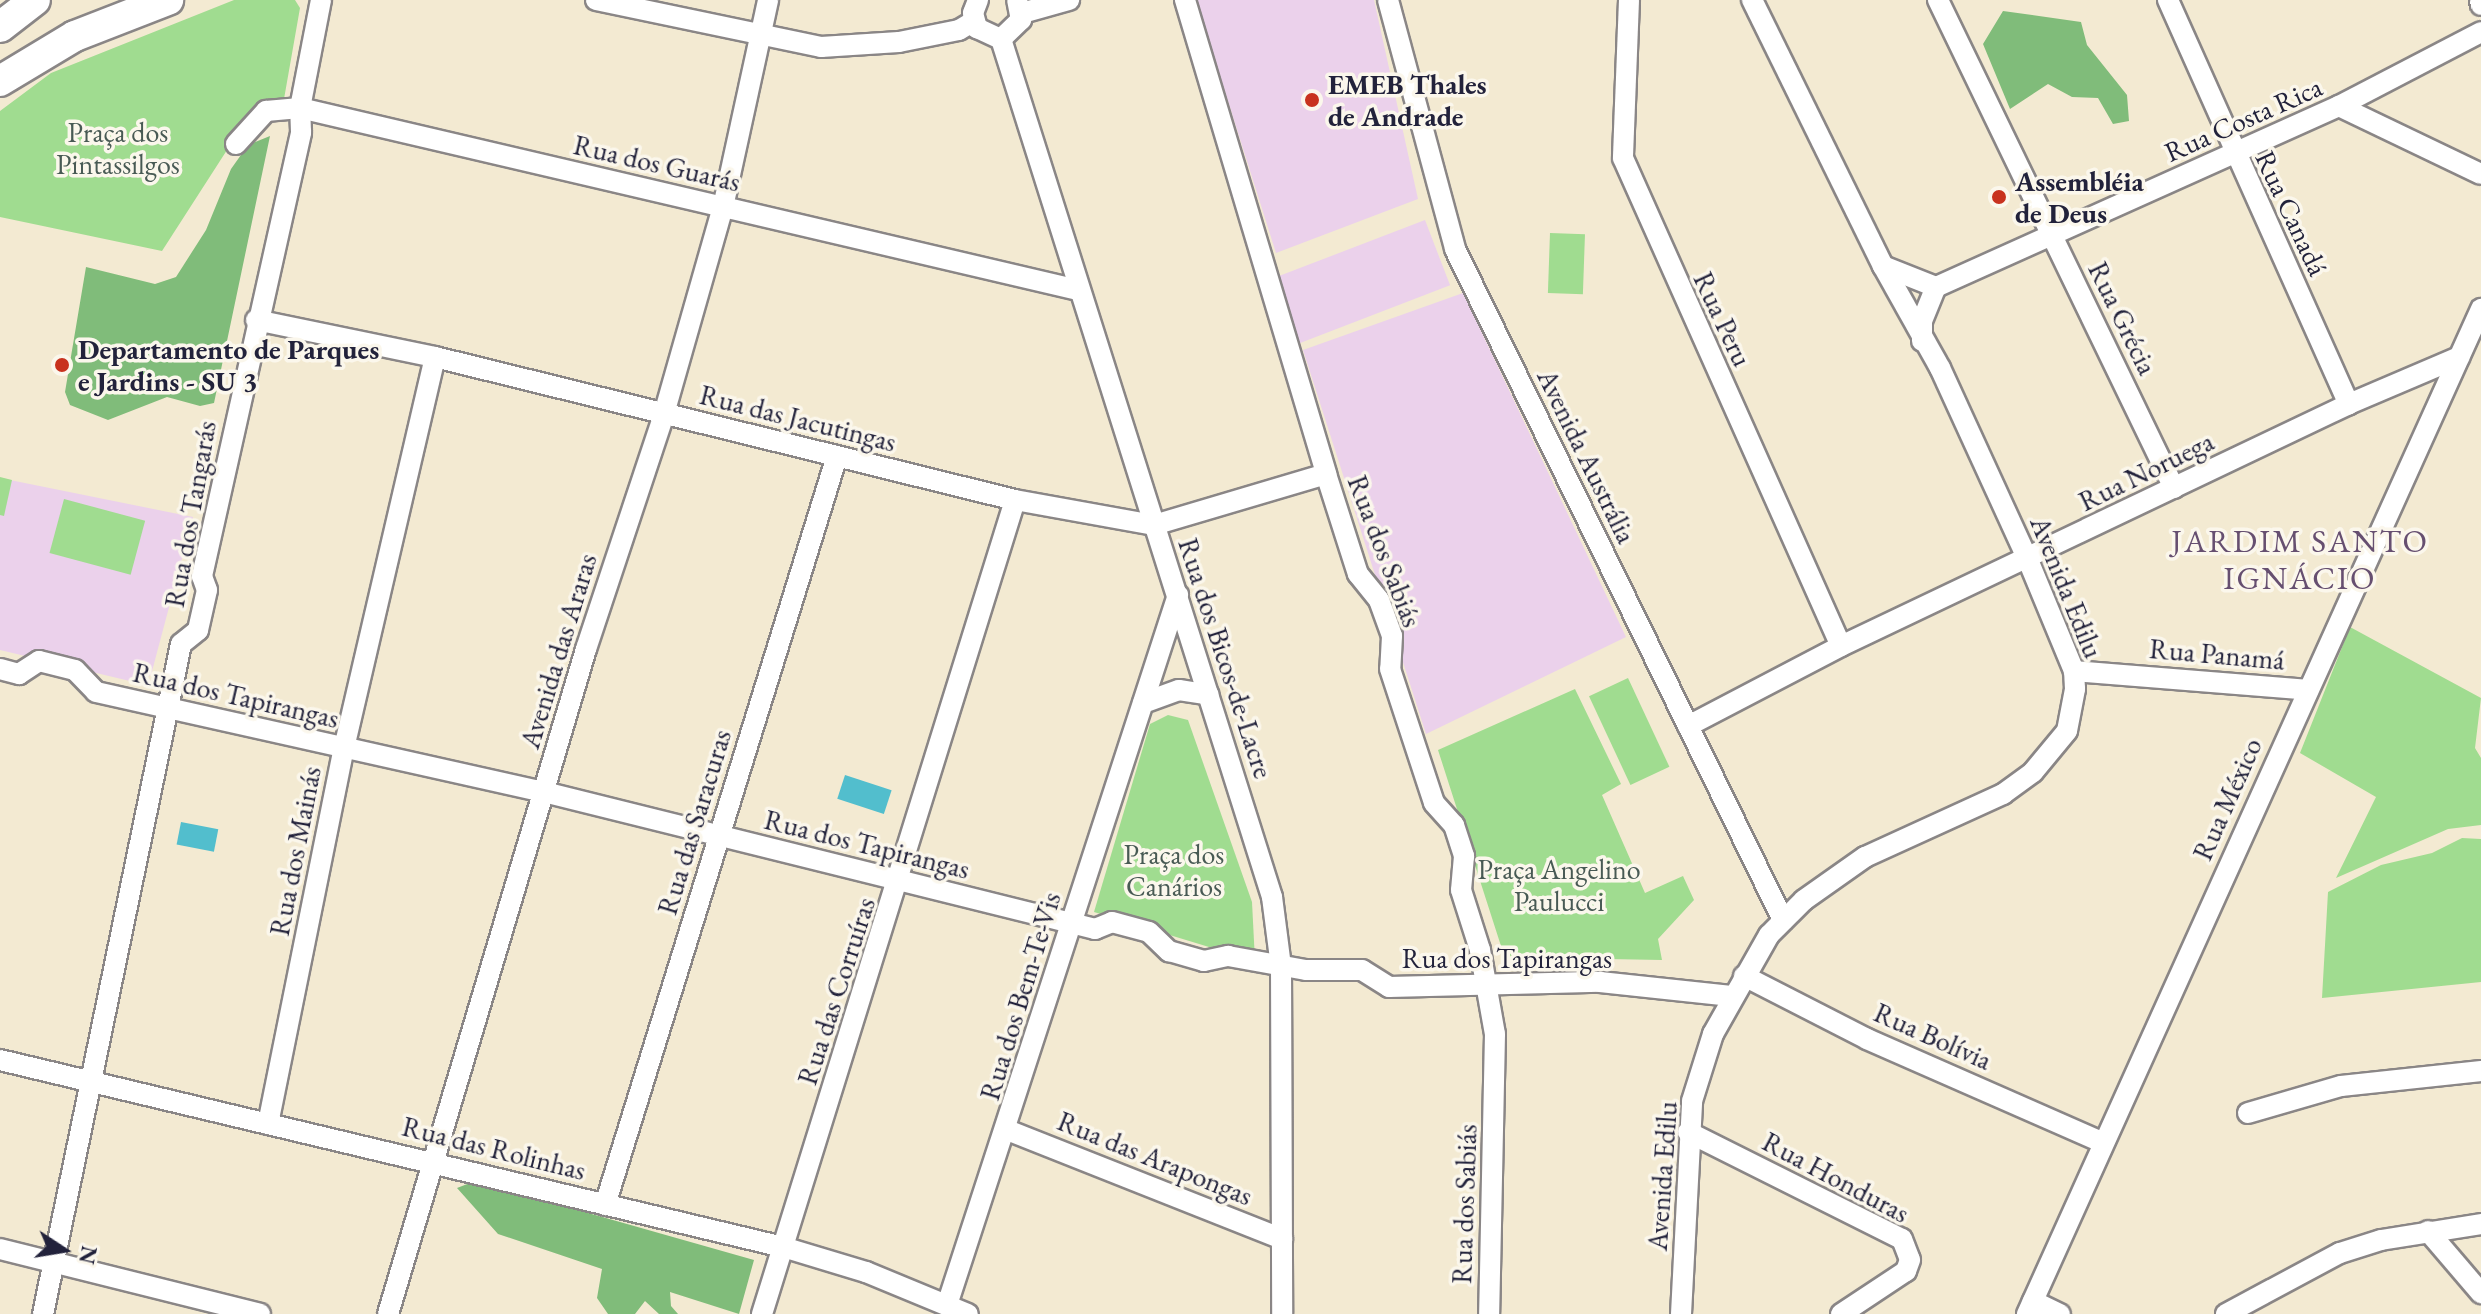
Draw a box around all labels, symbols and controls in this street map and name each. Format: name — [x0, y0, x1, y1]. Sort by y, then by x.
place label: EMEB Thales de Andrade — [1328, 67, 1487, 133]
street label: Rua Costa Rica — [2159, 69, 2327, 169]
marker: EMEB Thales de Andrade — [1303, 91, 1321, 109]
park label: Praça dos Pintassilgos — [56, 115, 180, 181]
street label: Rua dos Guarás — [570, 128, 744, 198]
street label: Rua Canadá — [2248, 145, 2336, 281]
place label: Assembléia de Deus — [2015, 164, 2144, 230]
marker: Assembléia de Deus — [1990, 188, 2008, 206]
street label: Rua Grécia — [2081, 256, 2165, 380]
street label: Rua Peru — [1687, 266, 1759, 372]
place label: Departamento de Parques e Jardins - SU 3 — [78, 332, 379, 398]
marker: Departamento de Parques e Jardins - SU 3 — [53, 356, 71, 374]
street label: Avenida Austrália — [1530, 363, 1644, 549]
street label: Rua das Jacutingas — [696, 377, 900, 459]
street label: Rua dos Tangarás — [157, 418, 223, 610]
street label: Rua Noruega — [2073, 424, 2219, 518]
street label: Rua dos Sabiás — [1341, 470, 1429, 632]
street label: Avenida Edilu — [2023, 511, 2111, 663]
district label: JARDIM SANTO IGNÁCIO — [2171, 523, 2429, 598]
street label: Rua dos Bicos-de-Lacre — [1171, 534, 1281, 782]
street label: Avenida das Araras — [512, 550, 604, 752]
street label: Rua Panamá — [2148, 631, 2286, 677]
street label: Rua dos Tapirangas — [130, 655, 342, 735]
street label: Rua das Saracuras — [650, 725, 738, 919]
street label: Rua México — [2185, 733, 2269, 865]
street label: Rua dos Mainás — [262, 763, 328, 939]
street label: Rua dos Tapirangas — [761, 802, 973, 886]
park label: Praça dos Canários — [1124, 837, 1224, 903]
park label: Praça Angelino Paulucci — [1477, 852, 1641, 918]
street label: Rua dos Bem-Te-Vis — [972, 888, 1068, 1104]
street label: Rua das Corruíras — [790, 893, 882, 1089]
street label: Rua dos Tapirangas — [1402, 941, 1612, 975]
street label: Rua Bolívia — [1869, 995, 1997, 1077]
street label: Avenida Edilu — [1640, 1100, 1684, 1252]
street label: Rua das Arapongas — [1053, 1104, 1257, 1212]
street label: Rua das Rolinhas — [399, 1109, 589, 1187]
street label: Rua dos Sabiás — [1444, 1124, 1484, 1284]
street label: Rua Honduras — [1757, 1124, 1915, 1230]
north arrow — [24, 1210, 104, 1290]
text: N — [72, 1243, 104, 1267]

